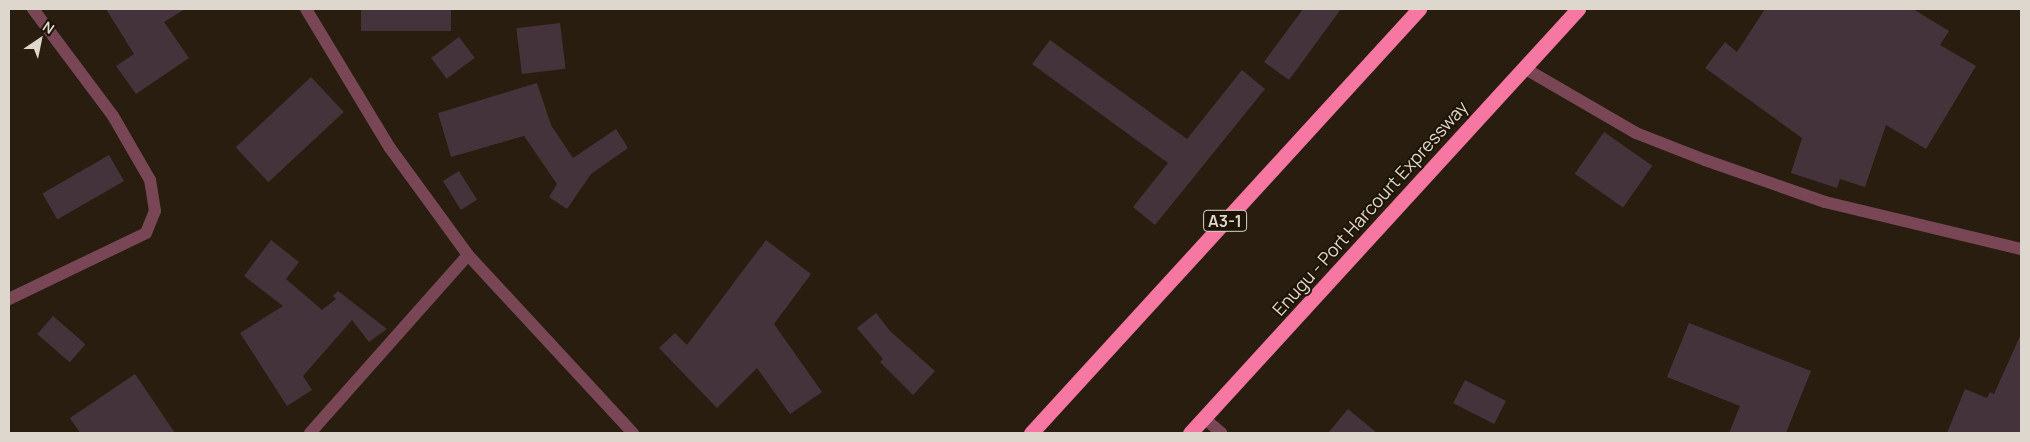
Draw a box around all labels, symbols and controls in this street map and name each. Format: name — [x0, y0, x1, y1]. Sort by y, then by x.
north arrow — [15, 15, 65, 65]
text: N — [39, 16, 58, 38]
street label: Enugu - Port Harcourt Expressway — [1268, 96, 1472, 320]
road number: A3-1 — [1202, 208, 1248, 235]

